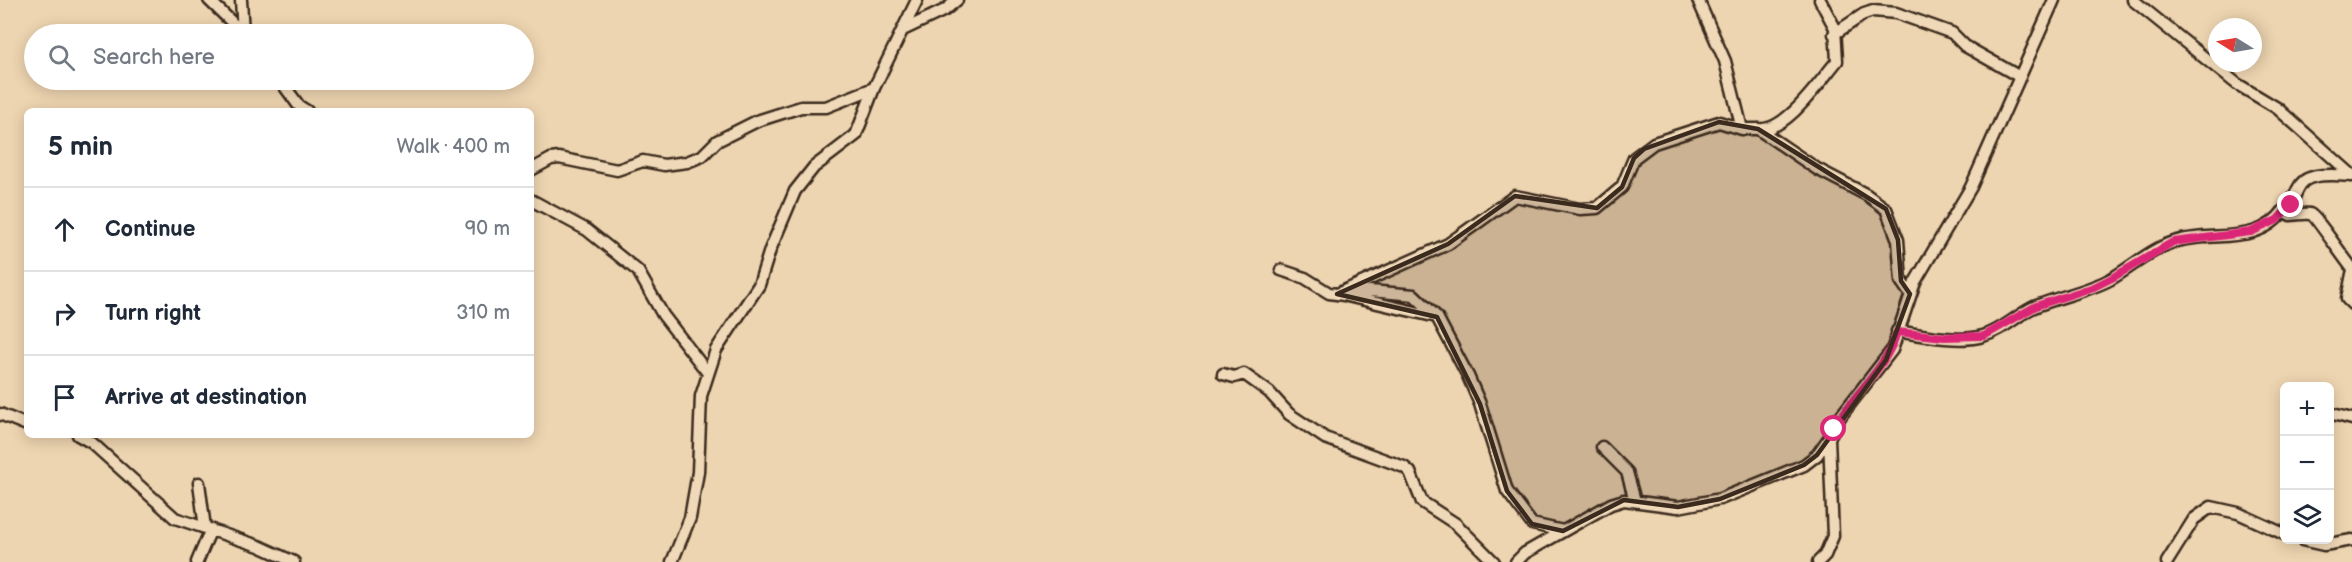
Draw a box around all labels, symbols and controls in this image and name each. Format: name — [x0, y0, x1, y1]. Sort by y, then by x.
north arrow — [2208, 18, 2262, 72]
search box — [24, 24, 534, 90]
icon: search — [45, 41, 78, 74]
text: Search here — [93, 44, 215, 71]
text: 5 min — [48, 132, 113, 163]
text: Walk · 400 m — [397, 135, 510, 159]
route end — [2277, 191, 2303, 217]
icon: ahead — [48, 213, 81, 246]
text: Continue — [105, 216, 195, 243]
text: 90 m — [465, 217, 510, 241]
icon: right — [48, 297, 81, 330]
text: Turn right — [105, 300, 201, 327]
text: 310 m — [456, 301, 510, 325]
icon: arrive — [48, 381, 81, 414]
map controls — [2280, 382, 2334, 544]
button: + — [2280, 382, 2334, 436]
text: Arrive at destination — [105, 384, 307, 411]
route start — [1820, 415, 1846, 441]
button: − — [2280, 436, 2334, 490]
button: layers — [2280, 490, 2334, 544]

